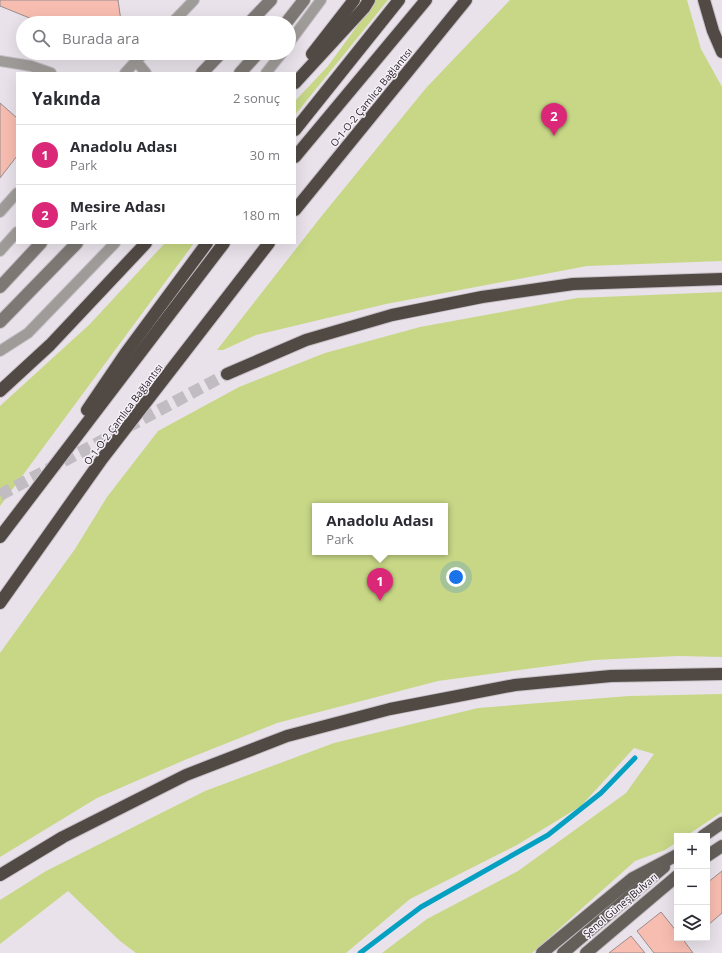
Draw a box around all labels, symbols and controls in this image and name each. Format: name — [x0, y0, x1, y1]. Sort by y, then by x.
search box — [16, 16, 296, 60]
icon: search — [30, 27, 52, 49]
text: Burada ara — [62, 28, 140, 48]
street label: O-1-O-2 Çamlıca Bağlantısı — [327, 45, 415, 149]
text: Yakında — [32, 87, 101, 110]
text: 2 sonuç — [233, 89, 280, 107]
pin: 2 — [541, 103, 567, 136]
text: Anadolu Adası — [70, 136, 177, 156]
text: 1 — [41, 146, 49, 164]
text: 30 m — [250, 146, 280, 164]
text: Park — [70, 156, 97, 174]
text: Mesire Adası — [70, 196, 166, 216]
text: 2 — [41, 206, 49, 224]
text: 180 m — [242, 206, 280, 224]
text: Park — [70, 216, 97, 234]
street label: O-1-O-2 Çamlıca Bağlantısı — [80, 361, 166, 467]
popup — [312, 503, 448, 555]
text: Anadolu Adası — [326, 510, 434, 530]
text: Park — [326, 530, 354, 548]
your location — [446, 567, 466, 587]
pin: 1 — [367, 568, 393, 601]
map controls — [674, 833, 710, 941]
button: + — [674, 833, 710, 869]
button: − — [674, 869, 710, 905]
street label: Şenol Güneş Bulvarı — [580, 870, 660, 940]
button: layers — [674, 905, 710, 941]

